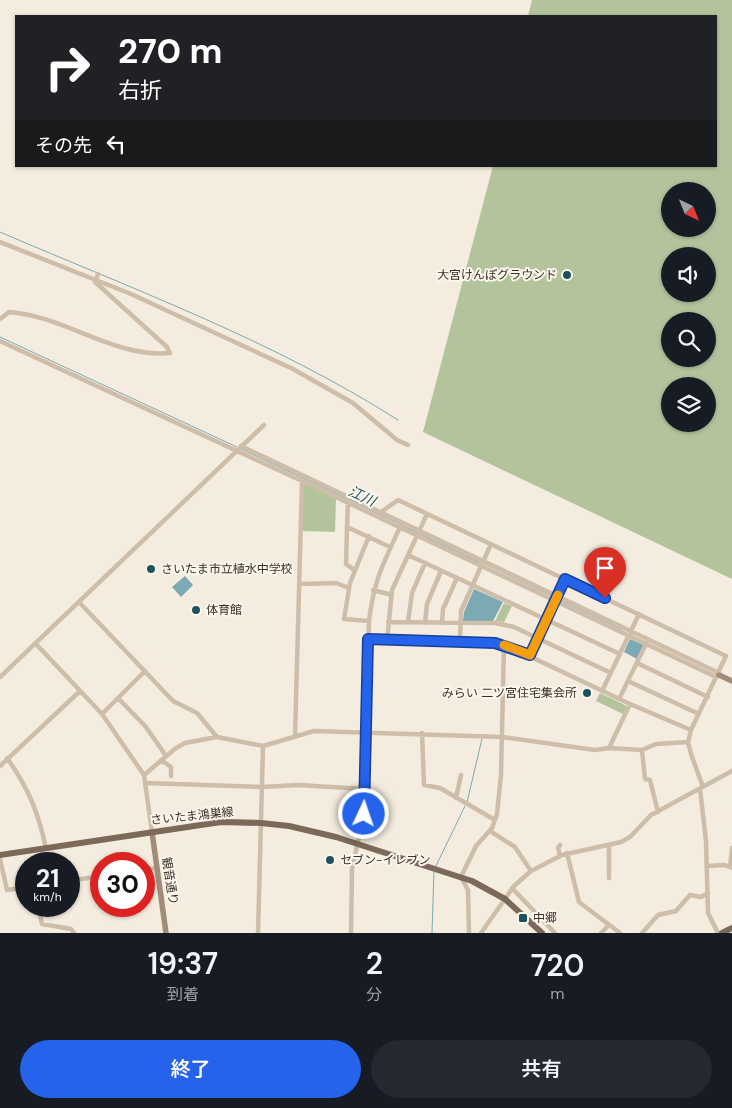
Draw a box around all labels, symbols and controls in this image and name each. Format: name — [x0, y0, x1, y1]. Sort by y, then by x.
text: 270 m — [118, 28, 222, 74]
icon: right — [35, 35, 100, 100]
text: 右折 — [118, 76, 162, 105]
icon: left — [102, 130, 130, 158]
text: その先 — [35, 133, 92, 158]
north arrow — [661, 182, 716, 238]
map controls — [661, 182, 716, 432]
button: sound — [661, 247, 716, 302]
place label: 大宮けんぽグラウンド — [437, 267, 557, 283]
marker: 大宮けんぽグラウンド — [561, 269, 573, 281]
button: search — [661, 312, 716, 367]
button: layers — [661, 377, 716, 432]
water label: 江川 — [346, 482, 380, 511]
pin — [584, 547, 626, 598]
icon: arrive — [591, 554, 619, 582]
place label: さいたま市立植水中学校 — [161, 561, 293, 577]
marker: さいたま市立植水中学校 — [145, 563, 157, 575]
place label: 体育館 — [206, 602, 242, 618]
marker: 体育館 — [190, 604, 202, 616]
place label: みらい 二ツ宮住宅集会所 — [442, 685, 577, 701]
marker: みらい 二ツ宮住宅集会所 — [581, 687, 593, 699]
position arrow — [337, 787, 389, 839]
street label: さいたま鴻巣線 — [150, 804, 234, 828]
speed limit sign: 30 — [90, 852, 155, 917]
place label: セブン-イレブン — [340, 852, 431, 868]
marker: セブン-イレブン — [324, 854, 336, 866]
street label: 観音通り — [158, 856, 182, 906]
text: 21 — [36, 862, 59, 895]
text: km/h — [33, 889, 62, 905]
place label: 中郷 — [533, 910, 557, 926]
marker: 中郷 — [517, 912, 529, 924]
text: 19:37 — [148, 944, 218, 983]
text: 2 — [366, 944, 383, 983]
text: 720 — [531, 946, 584, 985]
text: m — [550, 983, 565, 1004]
text: 到着 — [167, 984, 199, 1005]
text: 分 — [366, 984, 382, 1005]
button: 終了 — [20, 1040, 361, 1098]
button: 共有 — [371, 1040, 712, 1098]

